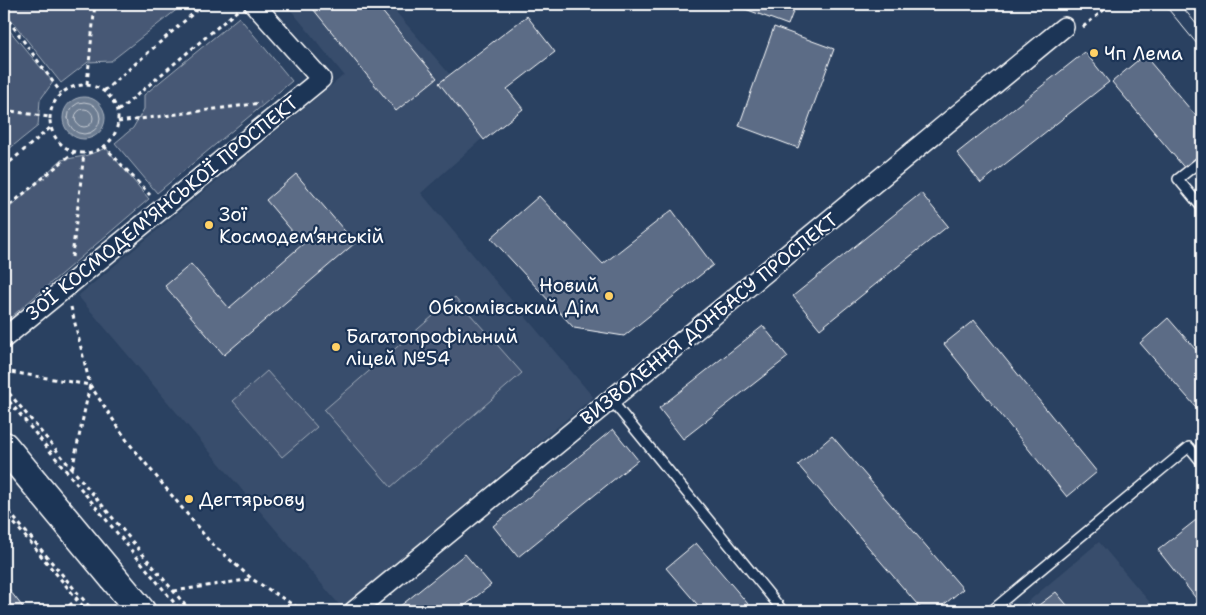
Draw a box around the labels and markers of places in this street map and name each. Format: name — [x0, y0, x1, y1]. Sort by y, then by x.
place label: Чп Лема — [1104, 41, 1183, 66]
marker: Чп Лема — [1088, 47, 1100, 59]
place label: Зої Космодем’янській — [219, 202, 384, 249]
marker: Зої Космодем’янській — [203, 219, 215, 231]
place label: Новий Обкомівський Дім — [428, 273, 599, 320]
marker: Новий Обкомівський Дім — [603, 290, 615, 302]
place label: Багатопрофільний ліцей №54 — [346, 324, 518, 371]
marker: Багатопрофільний ліцей №54 — [330, 341, 342, 353]
place label: Дегтярьову — [199, 487, 305, 512]
marker: Дегтярьову — [183, 493, 195, 505]

